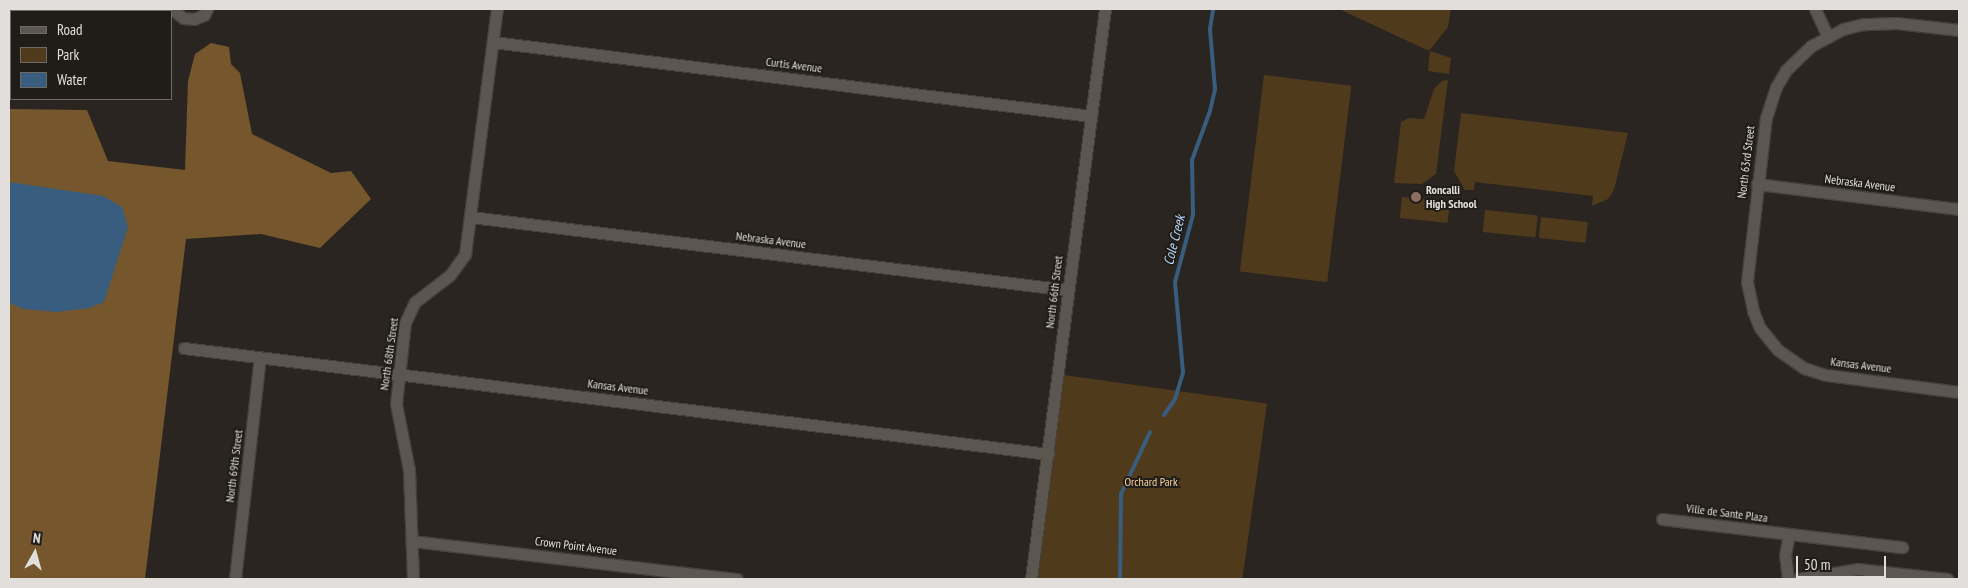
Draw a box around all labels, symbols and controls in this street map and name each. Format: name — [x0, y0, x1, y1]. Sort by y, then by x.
legend — [10, 10, 172, 100]
text: Road — [57, 20, 83, 39]
text: Park — [57, 45, 79, 64]
street label: Curtis Avenue — [765, 54, 823, 76]
text: Water — [57, 70, 87, 89]
street label: North 63rd Street — [1734, 125, 1758, 199]
street label: Nebraska Avenue — [1824, 172, 1896, 194]
place label: Roncalli High School — [1426, 183, 1477, 211]
marker: Roncalli High School — [1410, 191, 1422, 203]
water label: Cole Creek — [1160, 213, 1188, 267]
street label: Nebraska Avenue — [735, 229, 807, 251]
street label: North 66th Street — [1042, 255, 1066, 329]
street label: North 68th Street — [377, 317, 401, 391]
street label: Kansas Avenue — [1830, 354, 1892, 376]
street label: Kansas Avenue — [587, 376, 649, 398]
street label: North 69th Street — [222, 429, 246, 503]
park label: Orchard Park — [1124, 475, 1178, 489]
street label: Ville de Sante Plaza — [1685, 501, 1769, 525]
north arrow — [10, 528, 60, 578]
text: N — [32, 529, 42, 548]
street label: Crown Point Avenue — [534, 534, 618, 558]
scale bar — [1798, 546, 1888, 578]
text: 50 m — [1804, 555, 1830, 574]

